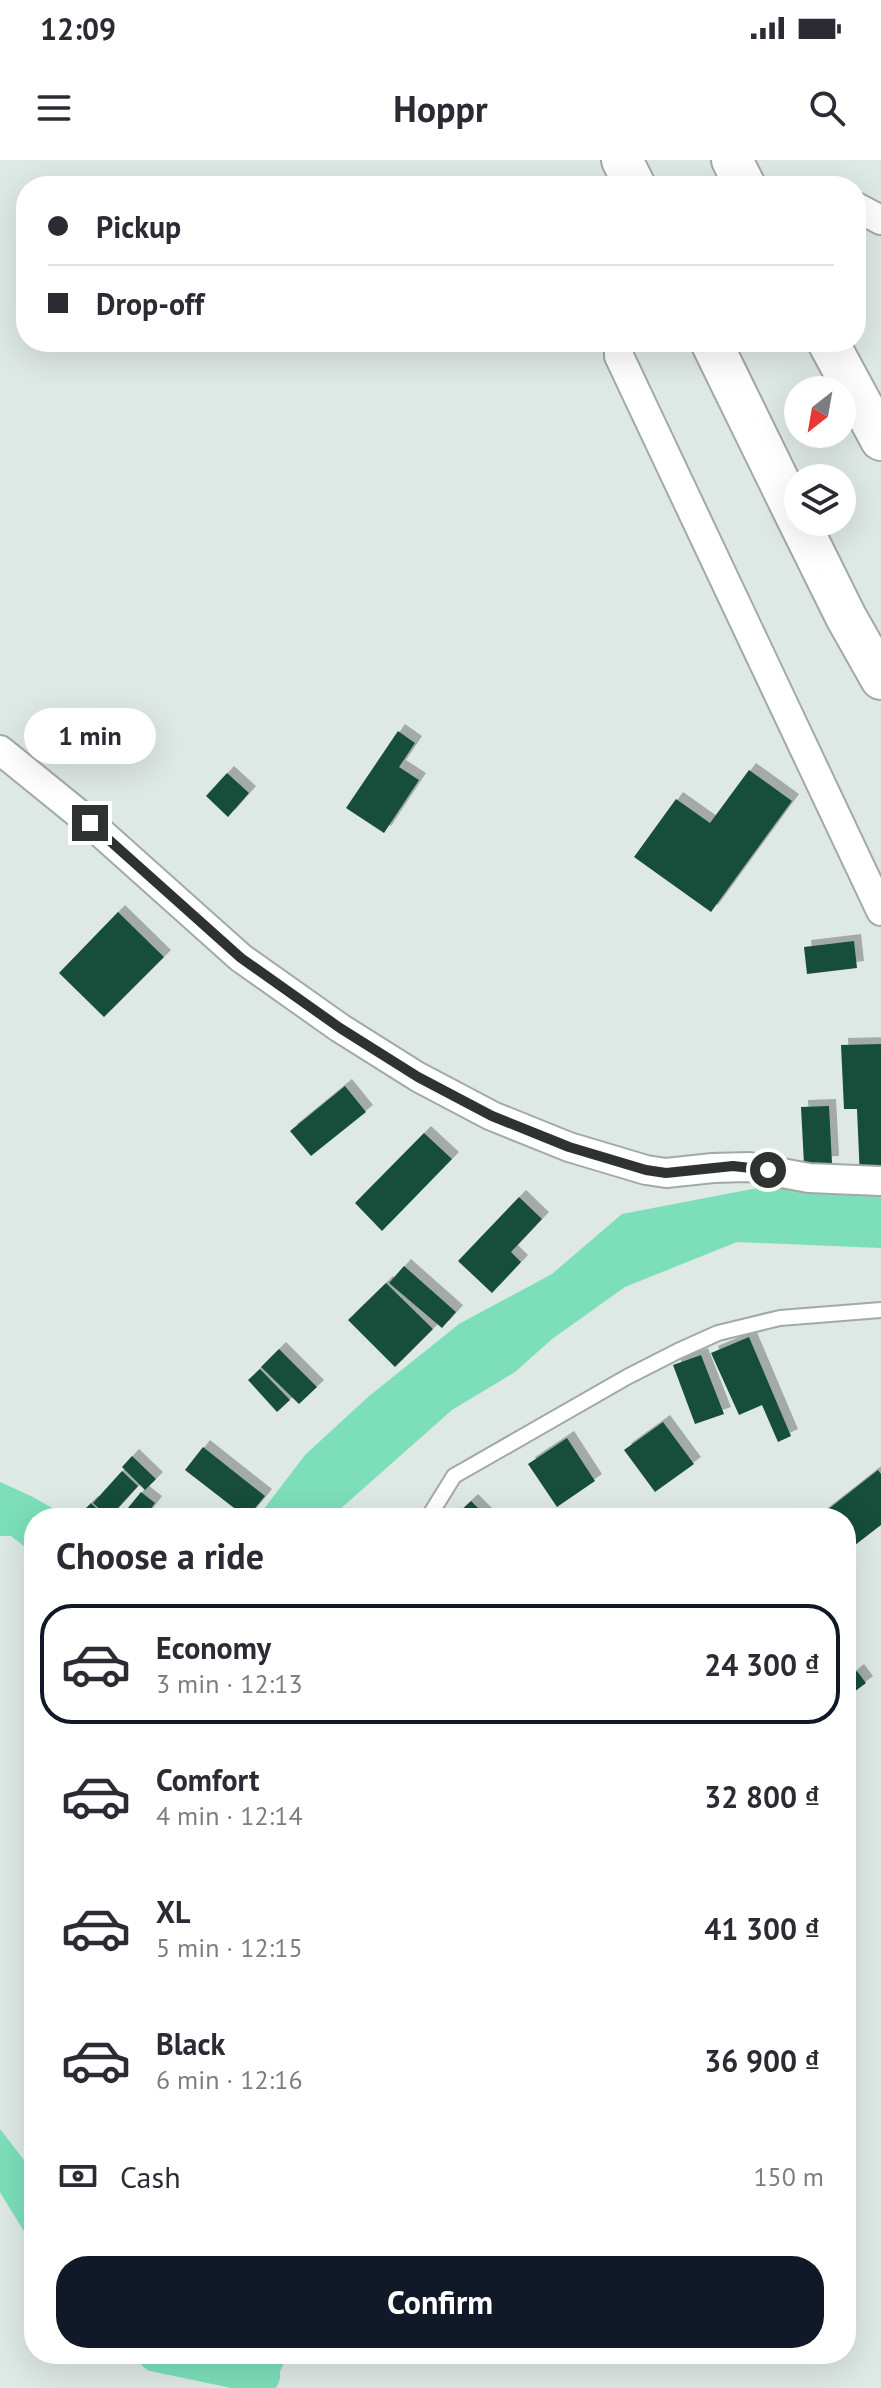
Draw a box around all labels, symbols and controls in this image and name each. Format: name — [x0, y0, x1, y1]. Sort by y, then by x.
text: 12:09 — [40, 9, 116, 48]
text: Hoppr — [393, 85, 488, 132]
icon: menu — [32, 86, 76, 130]
icon: search — [805, 86, 849, 130]
text: Pickup — [96, 207, 181, 246]
text: Drop-off — [96, 284, 204, 323]
north arrow — [784, 376, 856, 448]
map controls — [784, 376, 856, 536]
button: layers — [784, 464, 856, 536]
callout: 1 min — [24, 707, 156, 763]
text: 1 min — [58, 719, 122, 752]
route end — [72, 805, 108, 841]
route start — [750, 1152, 786, 1188]
text: Choose a ride — [56, 1532, 264, 1579]
icon: car — [60, 1628, 132, 1700]
text: Economy — [156, 1628, 271, 1667]
text: 24 300 ₫ — [704, 1645, 820, 1684]
text: 3 min · 12:13 — [156, 1667, 303, 1700]
icon: car — [60, 1760, 132, 1832]
text: Comfort — [156, 1760, 259, 1799]
text: 32 800 ₫ — [704, 1777, 820, 1816]
text: 4 min · 12:14 — [156, 1799, 303, 1832]
icon: car — [60, 1892, 132, 1964]
text: XL — [156, 1892, 190, 1931]
text: 41 300 ₫ — [704, 1909, 820, 1948]
text: 5 min · 12:15 — [156, 1931, 303, 1964]
icon: car — [60, 2024, 132, 2096]
text: Black — [156, 2024, 225, 2063]
text: 36 900 ₫ — [704, 2041, 820, 2080]
text: 6 min · 12:16 — [156, 2063, 303, 2096]
icon: cash — [56, 2154, 100, 2198]
text: Cash — [120, 2157, 181, 2196]
text: 150 m — [753, 2160, 824, 2193]
button: Confirm — [56, 2256, 824, 2348]

